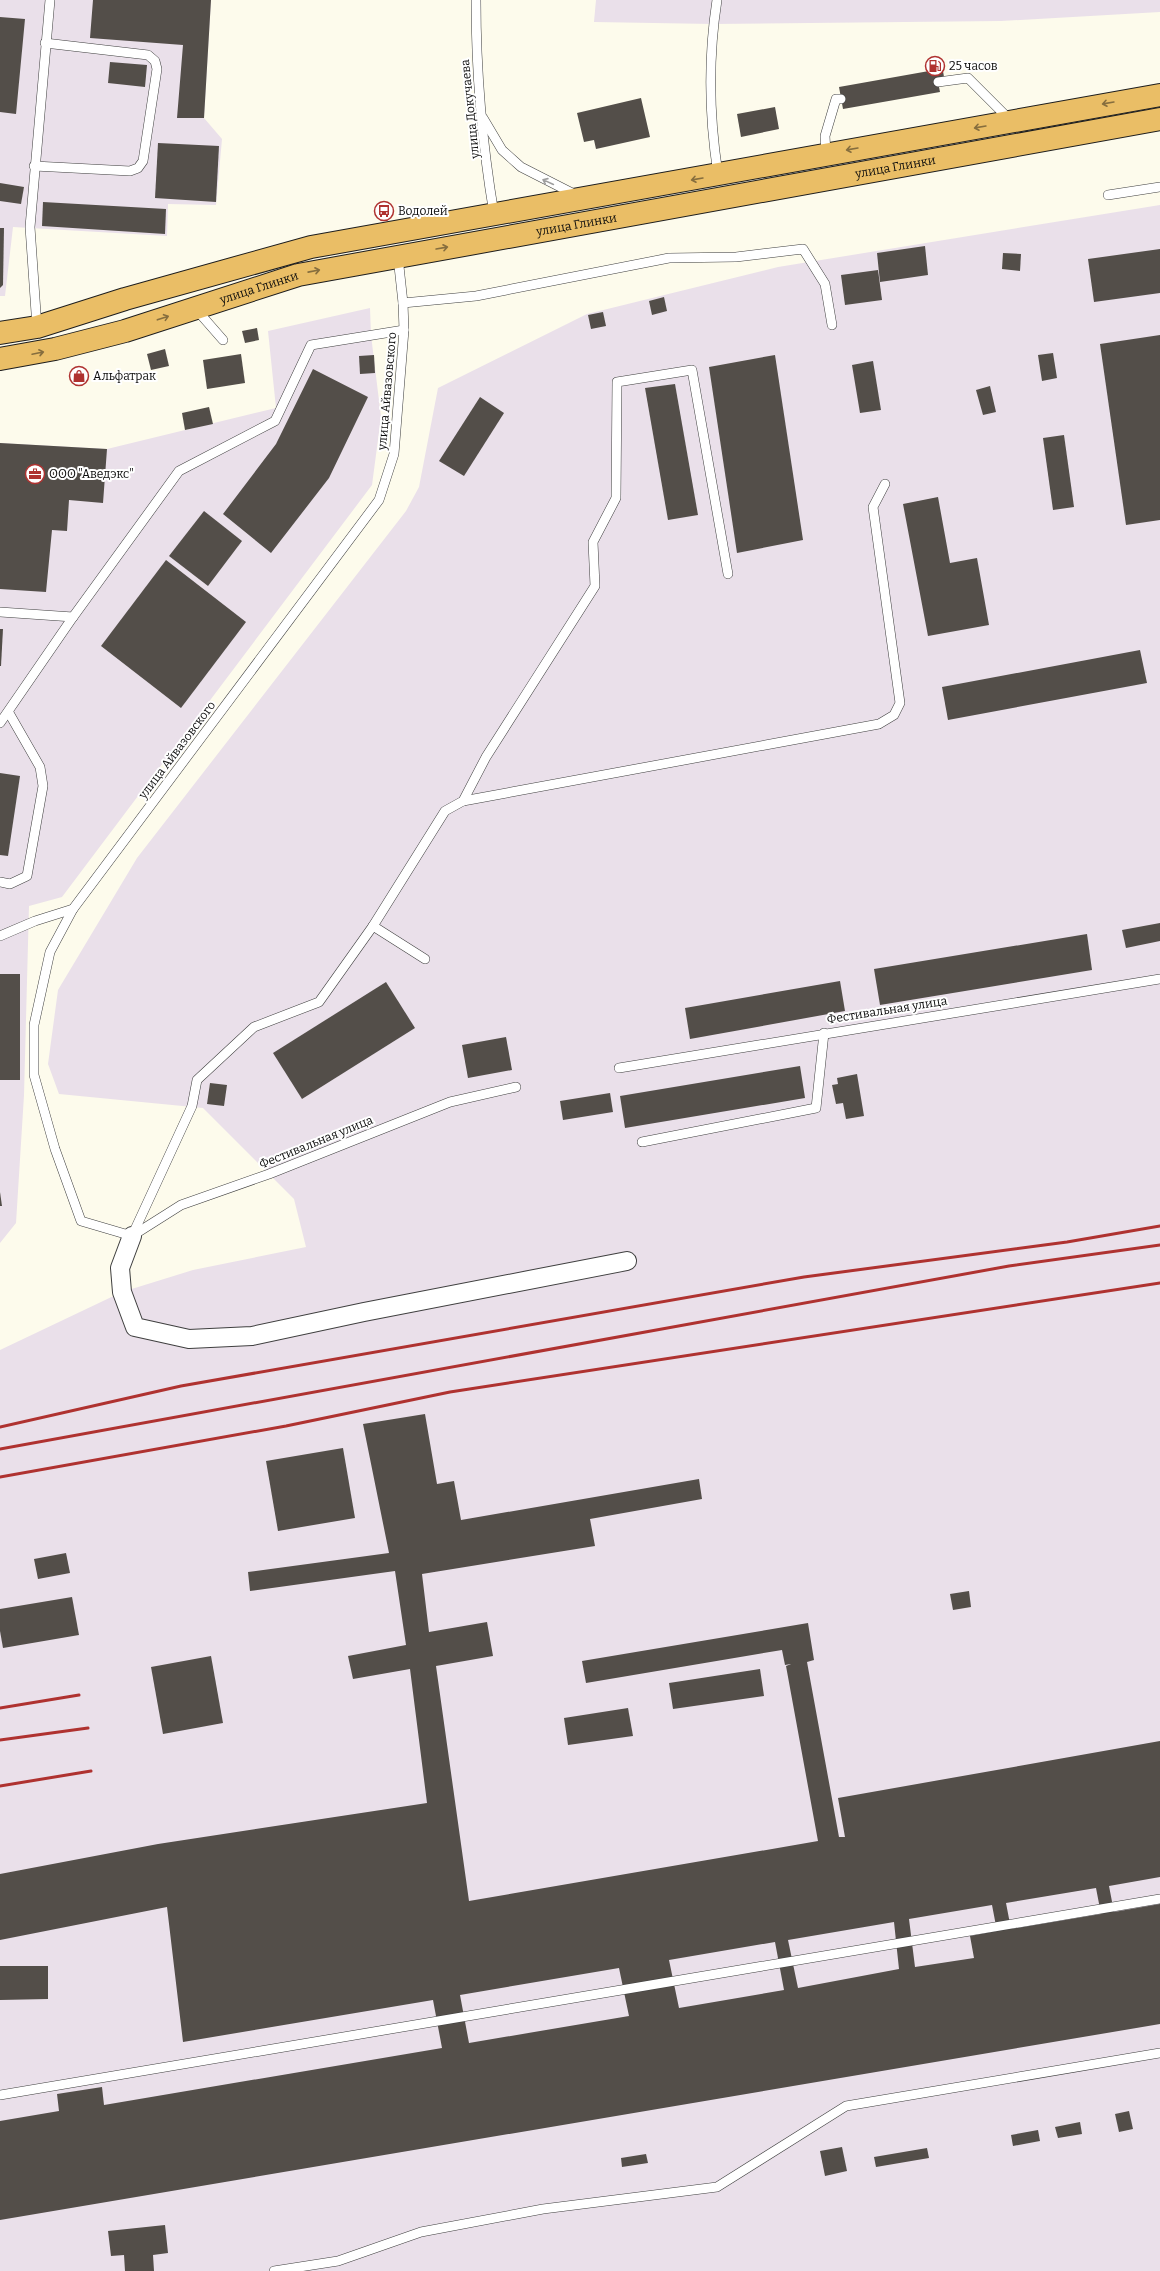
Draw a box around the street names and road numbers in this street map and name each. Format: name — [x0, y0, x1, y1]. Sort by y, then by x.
street label: улица Докучаева — [458, 58, 482, 160]
street label: улица Глинки — [853, 153, 937, 181]
street label: улица Глинки — [534, 210, 618, 239]
street label: улица Глинки — [217, 268, 300, 307]
street label: улица Айвазовского — [375, 331, 399, 452]
street label: улица Айвазовского — [135, 698, 218, 802]
street label: Фестивальная улица — [826, 994, 949, 1026]
street label: Фестивальная улица — [257, 1113, 375, 1171]

